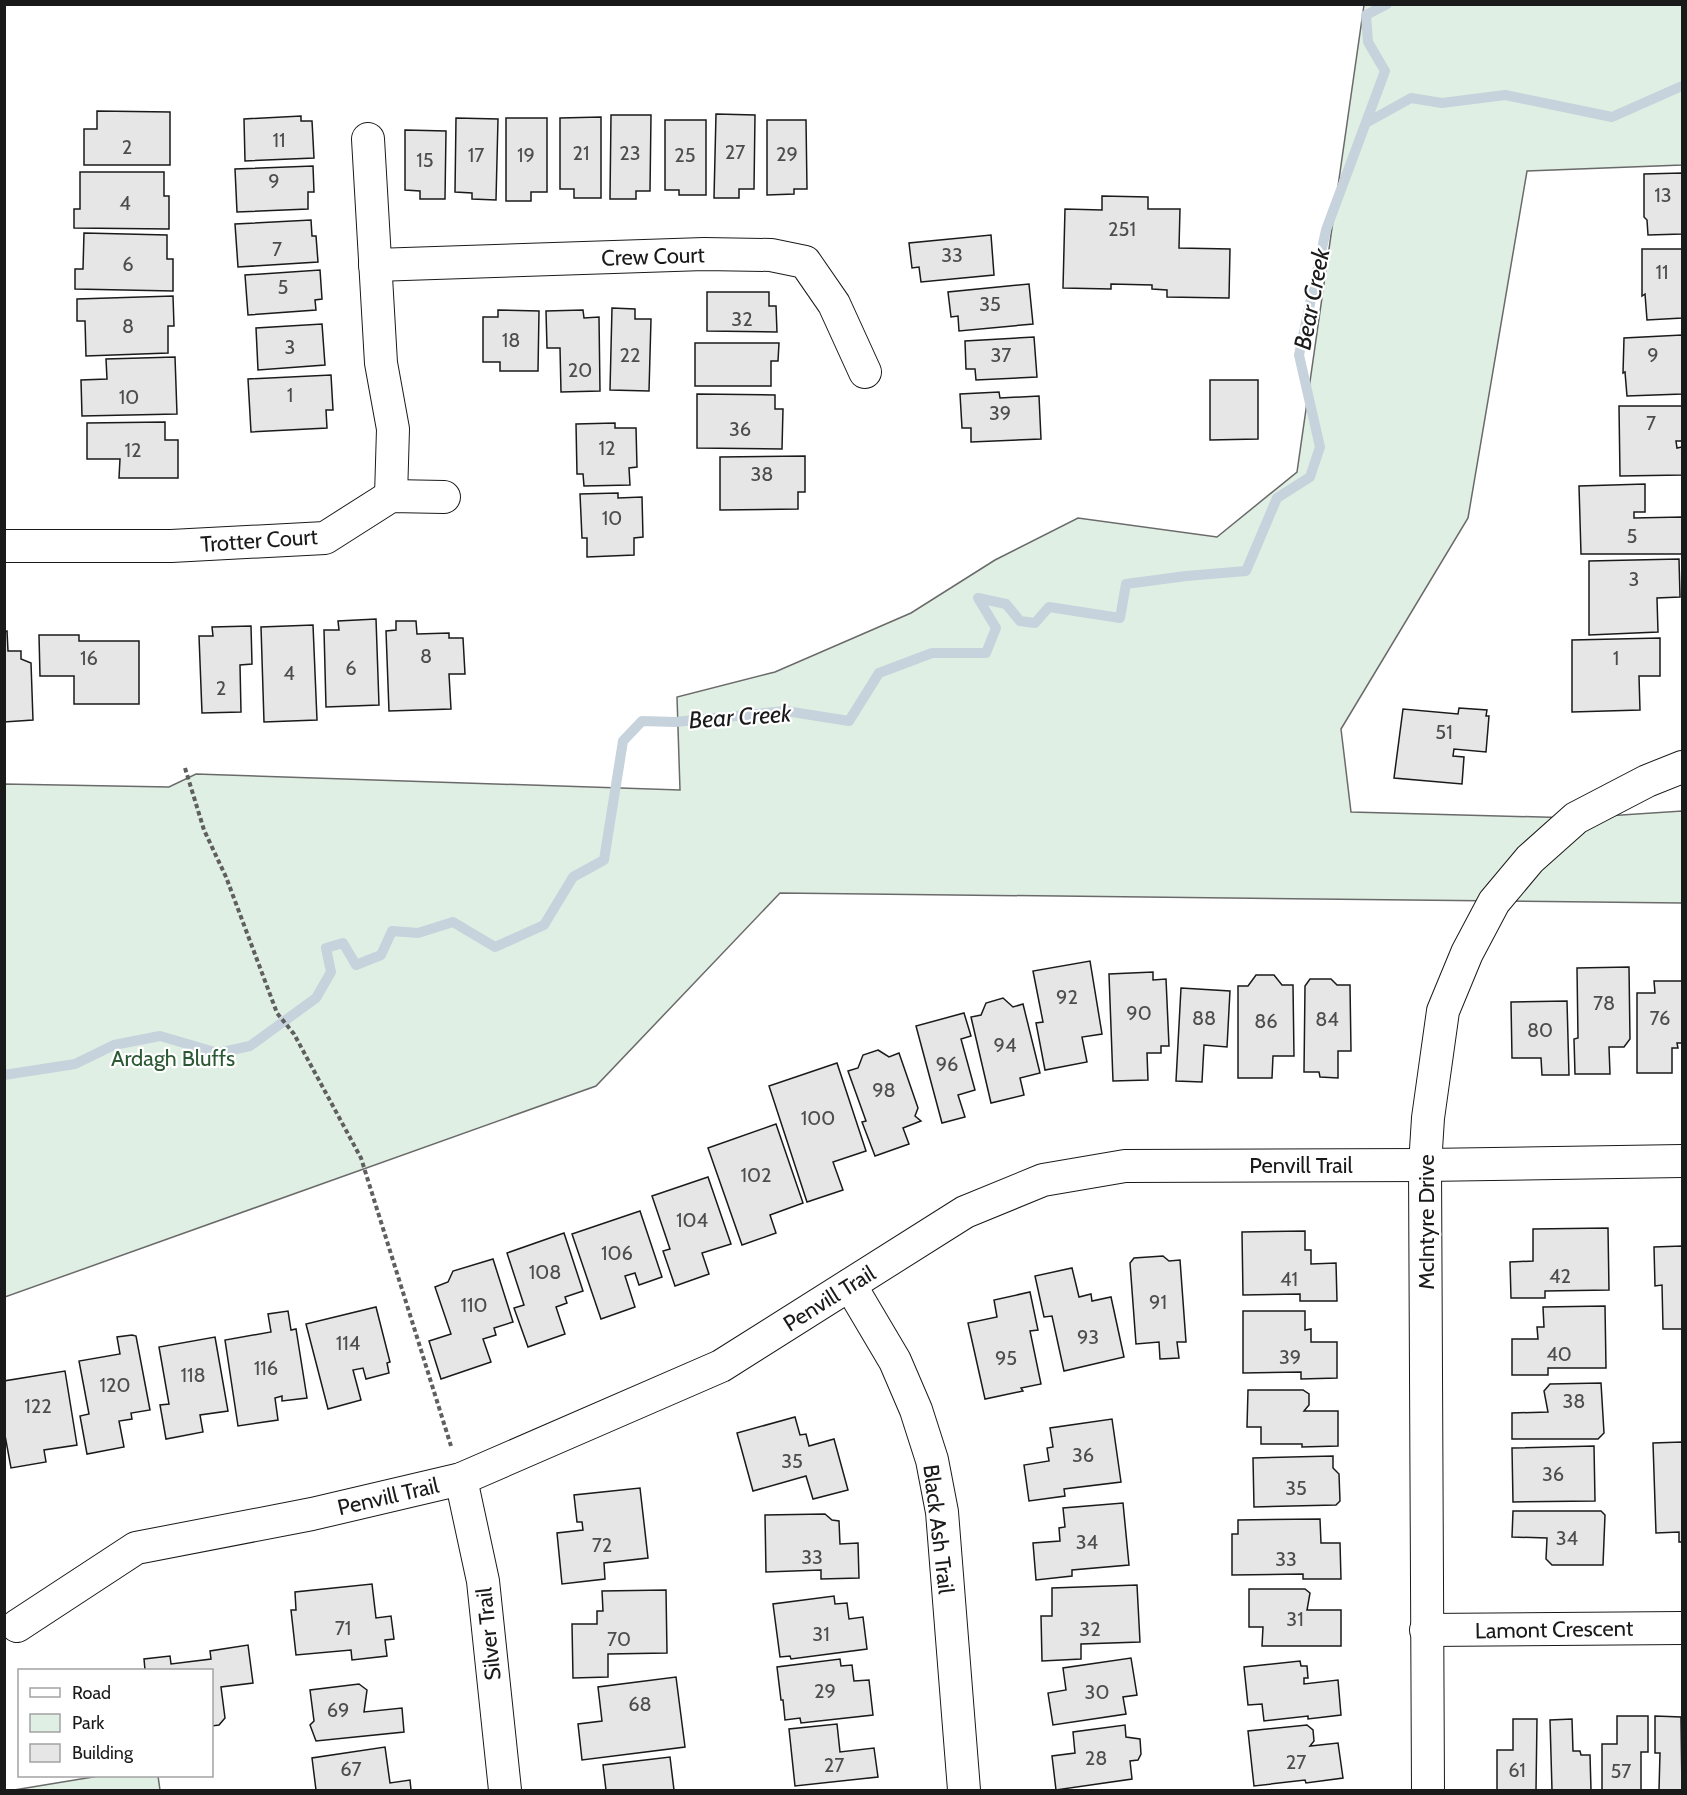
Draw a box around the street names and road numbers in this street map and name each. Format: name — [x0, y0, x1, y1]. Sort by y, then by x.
street label: Crew Court — [601, 241, 706, 272]
street label: Trotter Court — [199, 523, 319, 558]
street label: Penvill Trail — [1249, 1152, 1354, 1179]
street label: McIntyre Drive — [1413, 1154, 1440, 1290]
street label: Penvill Trail — [778, 1259, 881, 1337]
street label: Black Ash Trail — [917, 1463, 960, 1596]
street label: Penvill Trail — [335, 1472, 442, 1521]
street label: Silver Trail — [470, 1585, 507, 1682]
street label: Lamont Crescent — [1475, 1615, 1634, 1644]

